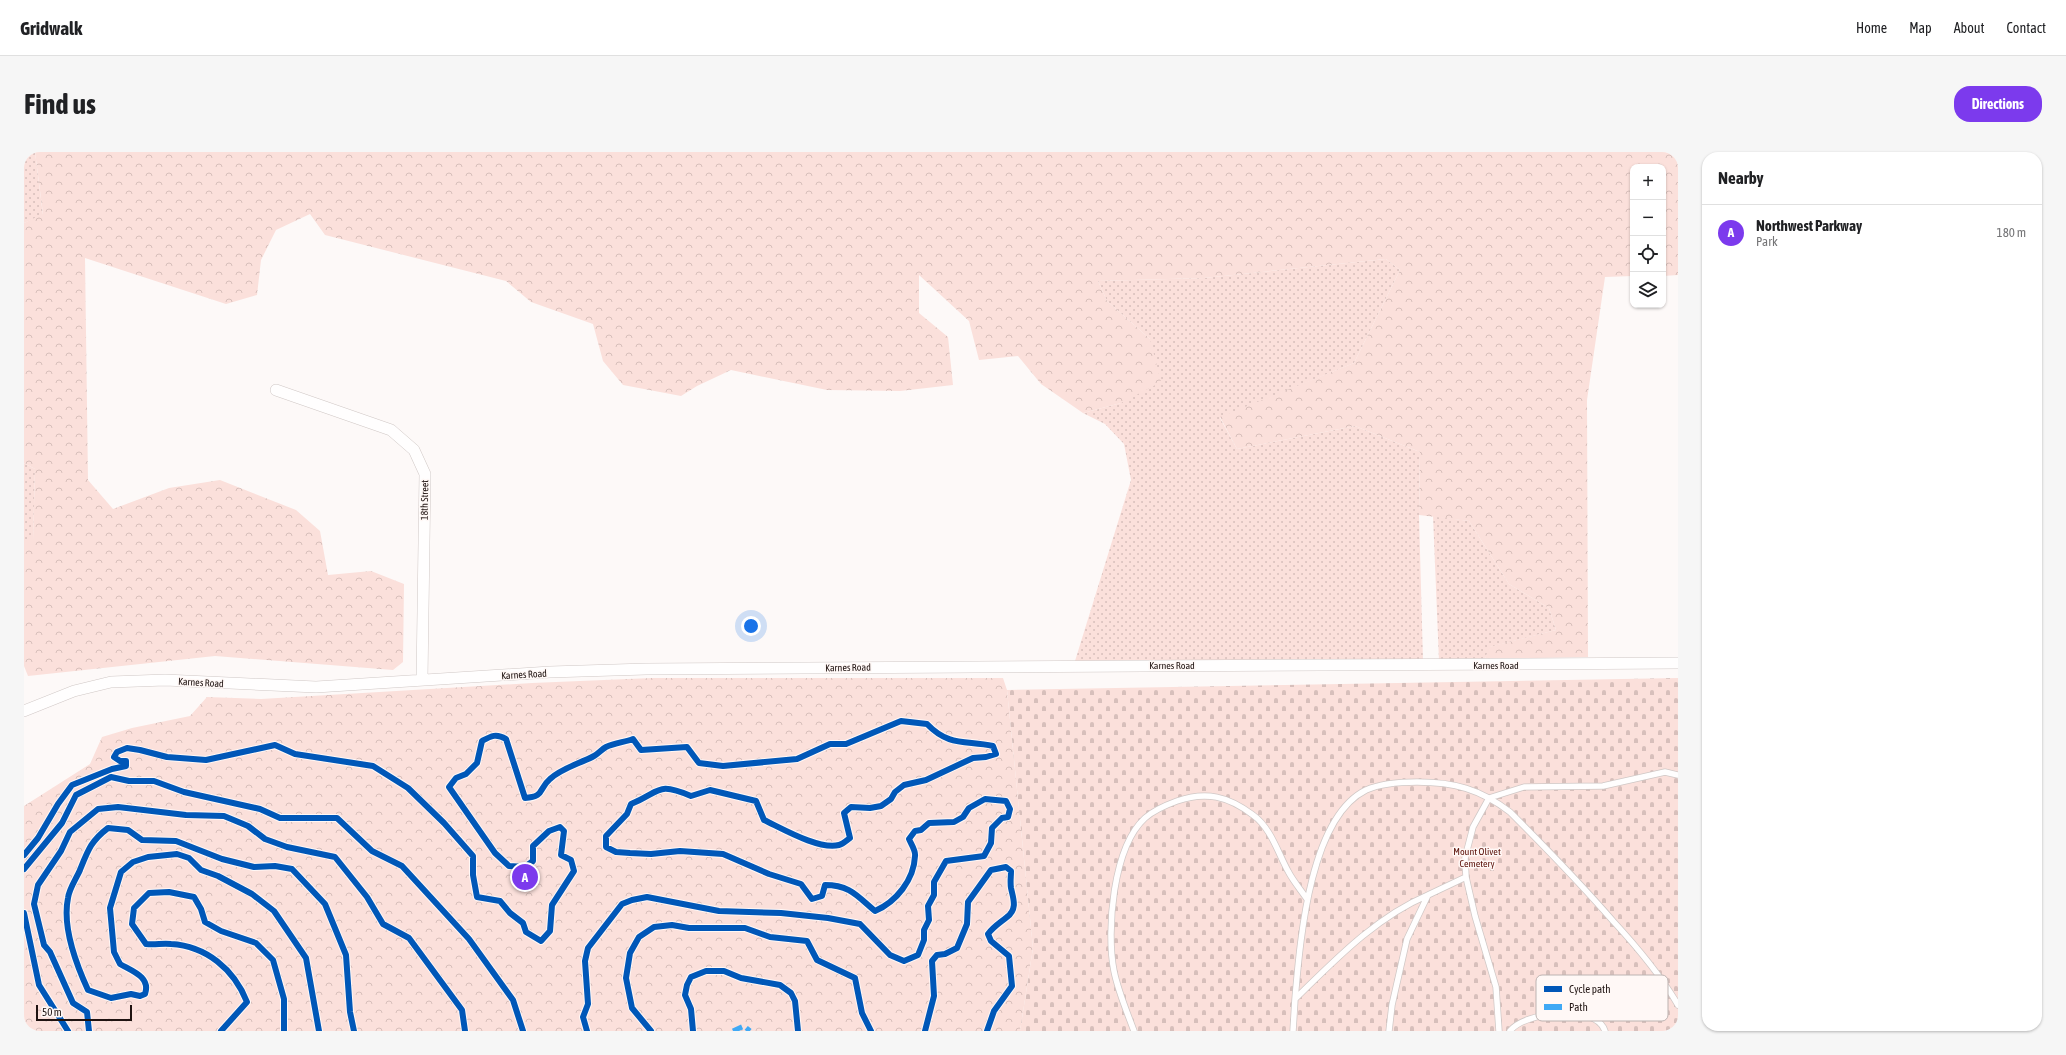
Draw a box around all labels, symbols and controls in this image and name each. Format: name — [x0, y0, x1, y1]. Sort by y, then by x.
text: Gridwalk — [20, 17, 82, 39]
text: Home — [1856, 20, 1887, 36]
text: Map — [1909, 20, 1932, 36]
text: About — [1954, 20, 1985, 36]
text: Contact — [2007, 20, 2046, 36]
button: Directions — [1954, 86, 2042, 122]
text: Find us — [24, 88, 96, 120]
map controls — [1630, 164, 1666, 308]
button: + — [1630, 164, 1666, 200]
text: Nearby — [1718, 168, 1764, 188]
button: − — [1630, 200, 1666, 236]
text: Northwest Parkway — [1756, 217, 1862, 234]
text: A — [1728, 225, 1734, 240]
text: 180 m — [1997, 225, 2026, 240]
text: Park — [1756, 234, 1778, 249]
button: locate — [1630, 236, 1666, 272]
button: layers — [1630, 272, 1666, 308]
street label: 18th Street — [419, 480, 430, 520]
your location — [741, 616, 761, 636]
street label: Karnes Road — [1149, 660, 1195, 671]
street label: Karnes Road — [1473, 660, 1519, 671]
street label: Karnes Road — [825, 662, 871, 673]
street label: Karnes Road — [501, 668, 547, 681]
street label: Karnes Road — [178, 676, 224, 689]
park label: Mount Olivet Cemetery — [1453, 846, 1501, 869]
pin: A — [512, 862, 538, 892]
legend — [1536, 975, 1668, 1021]
text: Cycle path — [1569, 983, 1611, 995]
text: Path — [1569, 1001, 1588, 1013]
scale bar — [36, 1003, 132, 1022]
text: 50 m — [42, 1006, 62, 1018]

